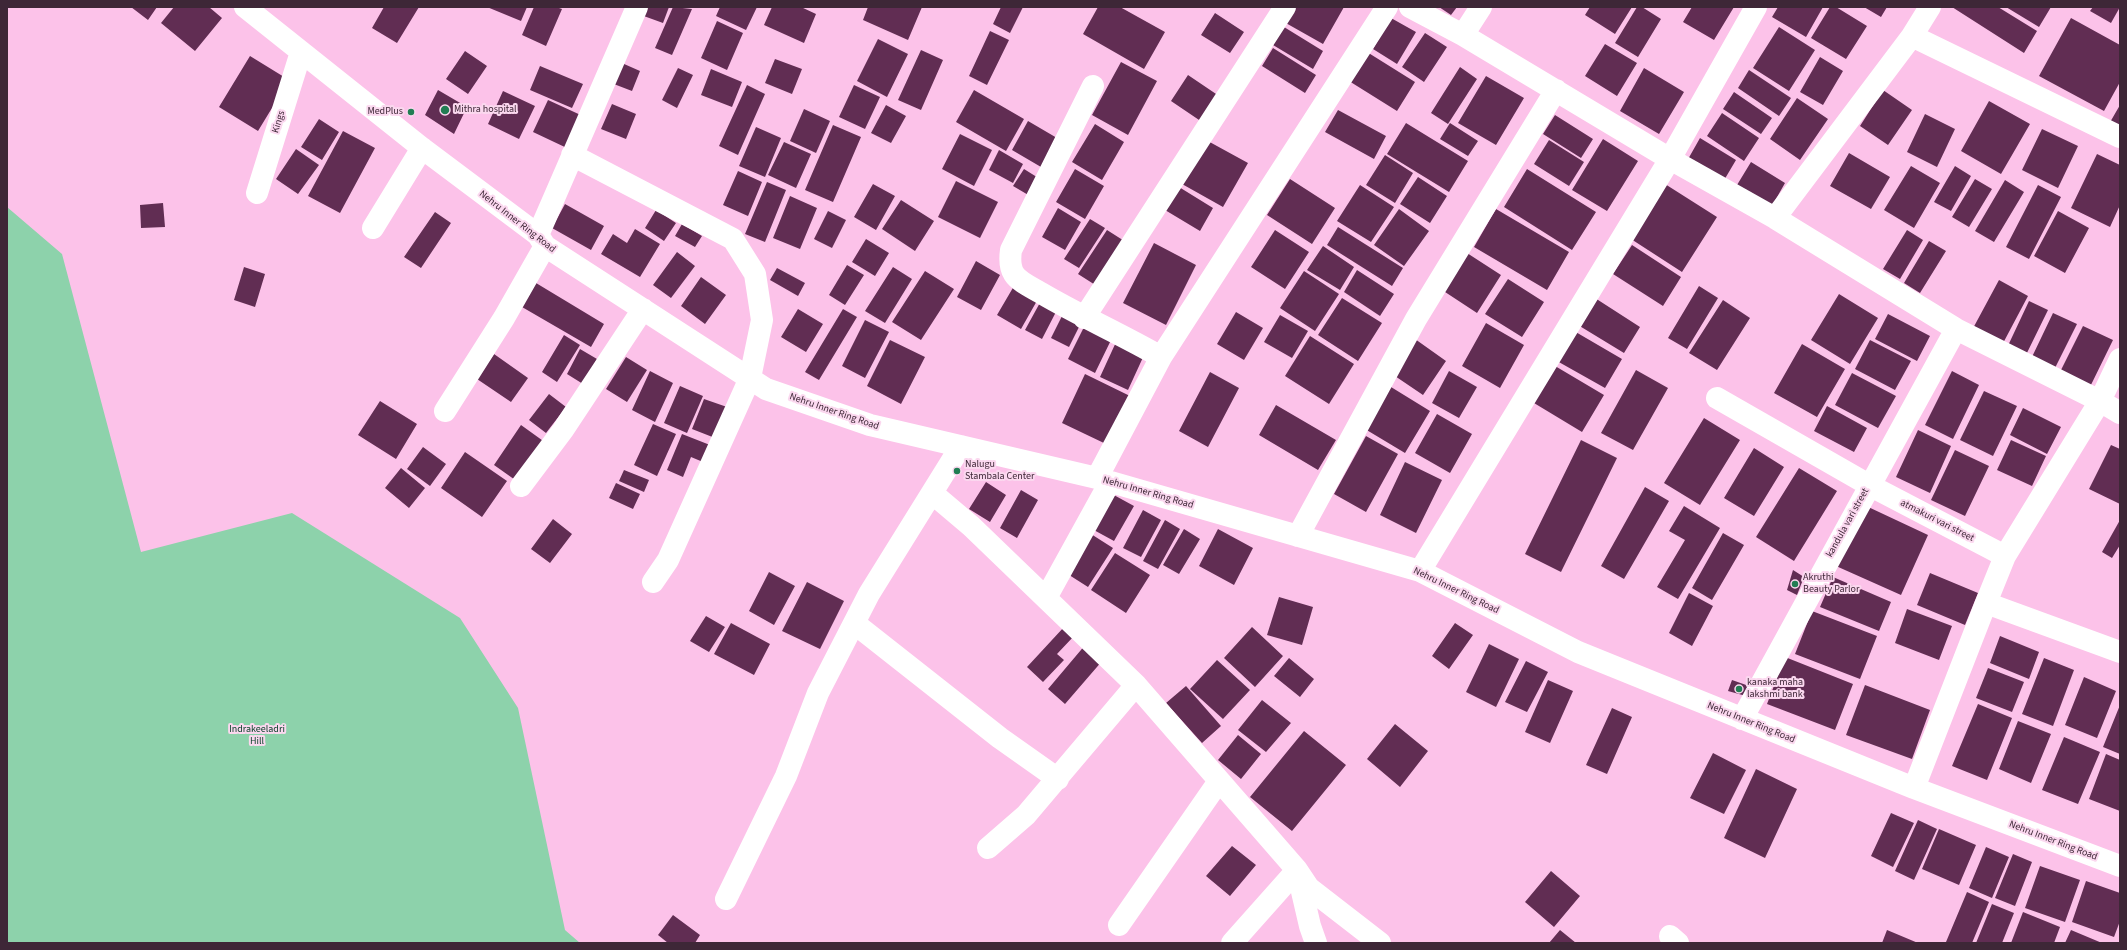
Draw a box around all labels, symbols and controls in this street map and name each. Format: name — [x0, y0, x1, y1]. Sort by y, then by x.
marker: Mithra hospital — [439, 104, 451, 116]
place label: Mithra hospital — [454, 104, 517, 116]
place label: MedPlus — [367, 106, 403, 118]
marker: MedPlus — [406, 107, 416, 117]
street label: Kings — [270, 109, 288, 135]
street label: Nehru Inner Ring Road — [476, 188, 558, 256]
street label: Nehru Inner Ring Road — [788, 391, 880, 433]
place label: Nalugu Stambala Center — [965, 459, 1034, 482]
marker: Nalugu Stambala Center — [952, 466, 962, 476]
street label: Nehru Inner Ring Road — [1101, 474, 1195, 512]
street label: kandula vari street — [1824, 486, 1872, 560]
street label: atmakuri vari street — [1898, 497, 1976, 545]
street label: Nehru Inner Ring Road — [1411, 565, 1501, 617]
place label: Akruthi Beauty Parlor — [1803, 572, 1859, 596]
marker: Akruthi Beauty Parlor — [1790, 579, 1800, 589]
place label: kanaka maha lakshmi bank — [1747, 677, 1803, 700]
marker: kanaka maha lakshmi bank — [1734, 684, 1744, 694]
street label: Nehru Inner Ring Road — [1705, 700, 1797, 746]
park label: Indrakeeladri Hill — [229, 724, 285, 748]
street label: Nehru Inner Ring Road — [2007, 819, 2099, 863]

